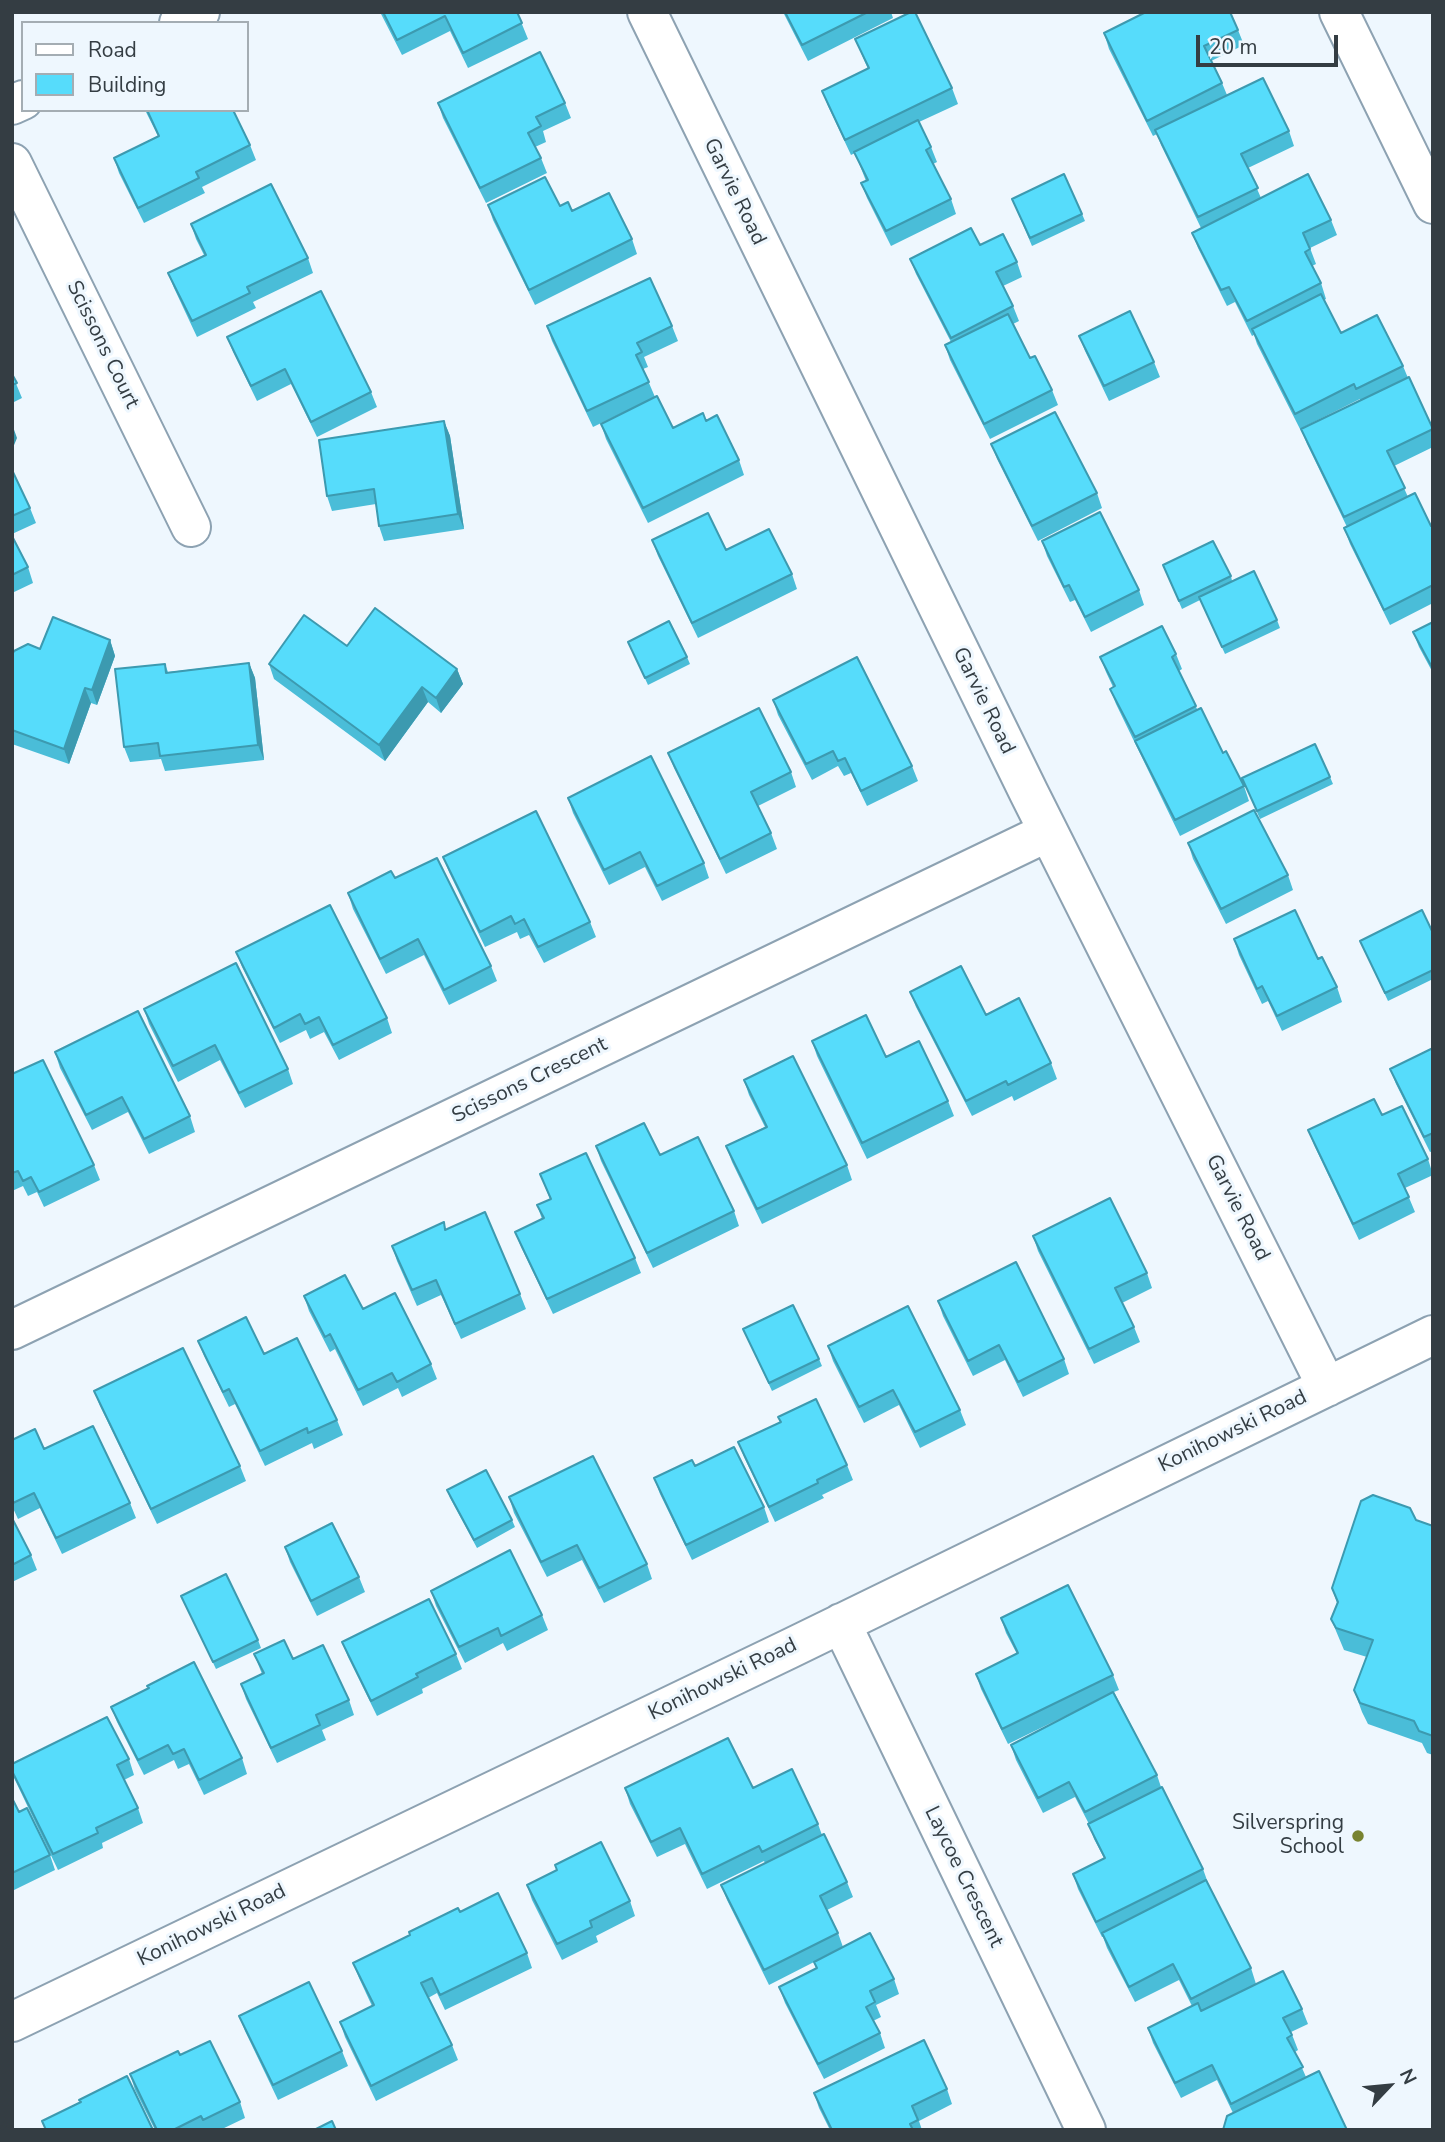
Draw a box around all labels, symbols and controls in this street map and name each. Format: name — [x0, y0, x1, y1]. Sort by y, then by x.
legend — [21, 21, 248, 112]
scale bar — [1200, 21, 1342, 65]
text: 20 m — [1209, 33, 1258, 61]
text: Road — [88, 36, 137, 64]
text: Building — [88, 71, 166, 99]
street label: Garvie Road — [697, 135, 771, 249]
street label: Scissons Court — [60, 277, 144, 413]
street label: Garvie Road — [946, 644, 1020, 758]
street label: Scissons Crescent — [448, 1033, 612, 1129]
street label: Garvie Road — [1200, 1151, 1274, 1265]
street label: Konihowski Road — [1155, 1385, 1311, 1479]
street label: Konihowski Road — [645, 1633, 801, 1727]
street label: Laycoe Crescent — [918, 1802, 1008, 1952]
place label: Silverspring School — [1232, 1811, 1344, 1861]
marker: Silverspring School — [1350, 1828, 1366, 1844]
street label: Konihowski Road — [134, 1879, 290, 1973]
north arrow — [1354, 2051, 1424, 2121]
text: N — [1393, 2065, 1423, 2089]

